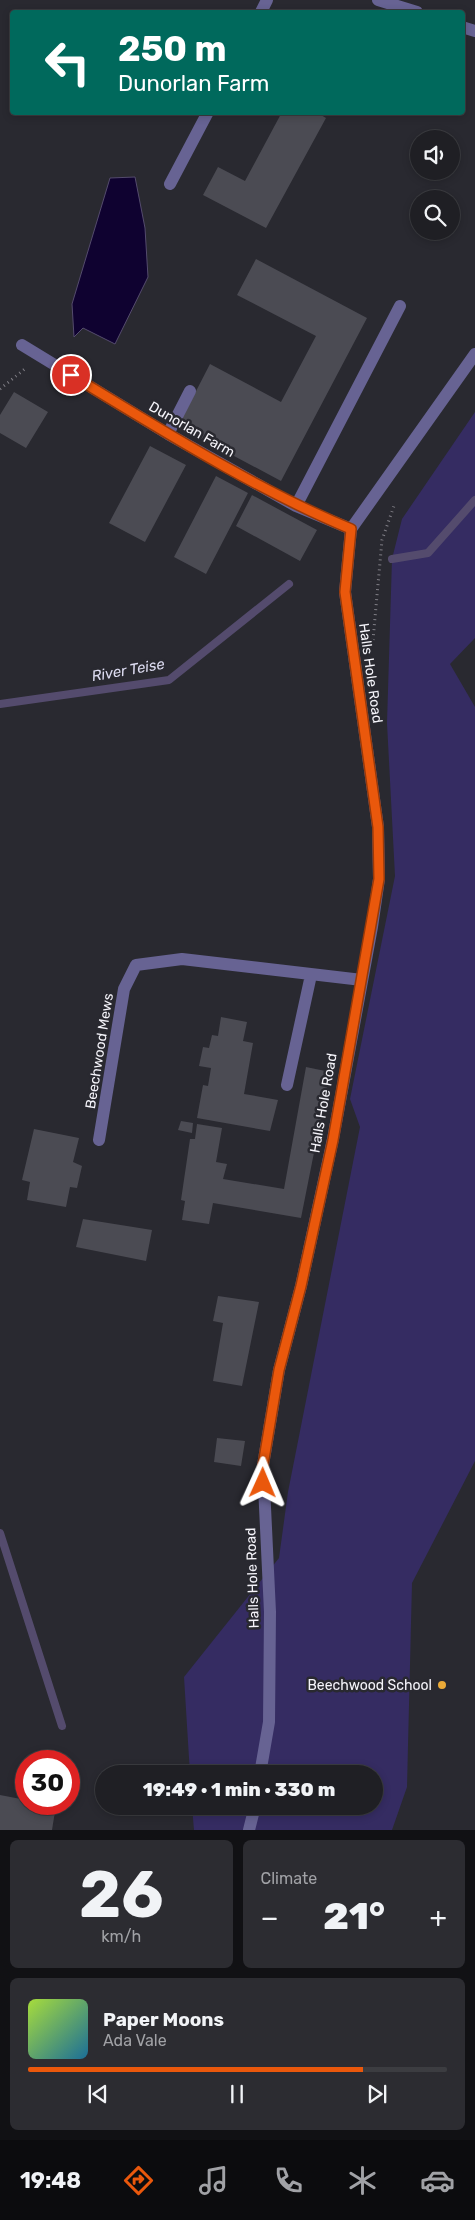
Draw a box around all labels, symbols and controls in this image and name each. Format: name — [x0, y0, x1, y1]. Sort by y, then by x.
text: 250 m — [118, 28, 227, 70]
icon: left — [35, 30, 100, 95]
text: Dunorlan Farm — [118, 70, 269, 97]
map controls — [410, 130, 460, 240]
button: sound — [410, 130, 460, 180]
button: search — [410, 190, 460, 240]
pin — [50, 354, 92, 396]
icon: arrive — [57, 361, 85, 389]
street label: Dunorlan Farm — [146, 398, 238, 461]
street label: Halls Hole Road — [355, 622, 386, 724]
water label: River Teise — [90, 655, 167, 685]
street label: Beechwood Mews — [82, 992, 117, 1110]
street label: Halls Hole Road — [306, 1052, 341, 1154]
position arrow — [236, 1456, 288, 1508]
street label: Halls Hole Road — [242, 1527, 263, 1629]
place label: Beechwood School — [308, 1677, 432, 1694]
marker: Beechwood School — [436, 1679, 448, 1691]
speed limit sign: 30 — [15, 1750, 80, 1815]
text: 19:49 · 1 min · 330 m — [143, 1778, 335, 1801]
text: 26 — [79, 1856, 164, 1933]
text: Climate — [261, 1869, 317, 1888]
text: 21° — [323, 1893, 385, 1939]
text: − — [261, 1901, 279, 1934]
text: + — [430, 1901, 447, 1934]
text: km/h — [101, 1927, 141, 1946]
text: Paper Moons — [103, 2008, 224, 2031]
text: Ada Vale — [103, 2031, 167, 2050]
icon: previous — [84, 2080, 112, 2108]
icon: pause — [223, 2080, 251, 2108]
icon: next — [363, 2080, 391, 2108]
icon: directions — [121, 2163, 156, 2198]
icon: music — [196, 2163, 231, 2198]
icon: phone — [271, 2163, 306, 2198]
icon: climate — [345, 2163, 380, 2198]
icon: car — [420, 2163, 455, 2198]
text: 19:48 — [20, 2167, 81, 2194]

